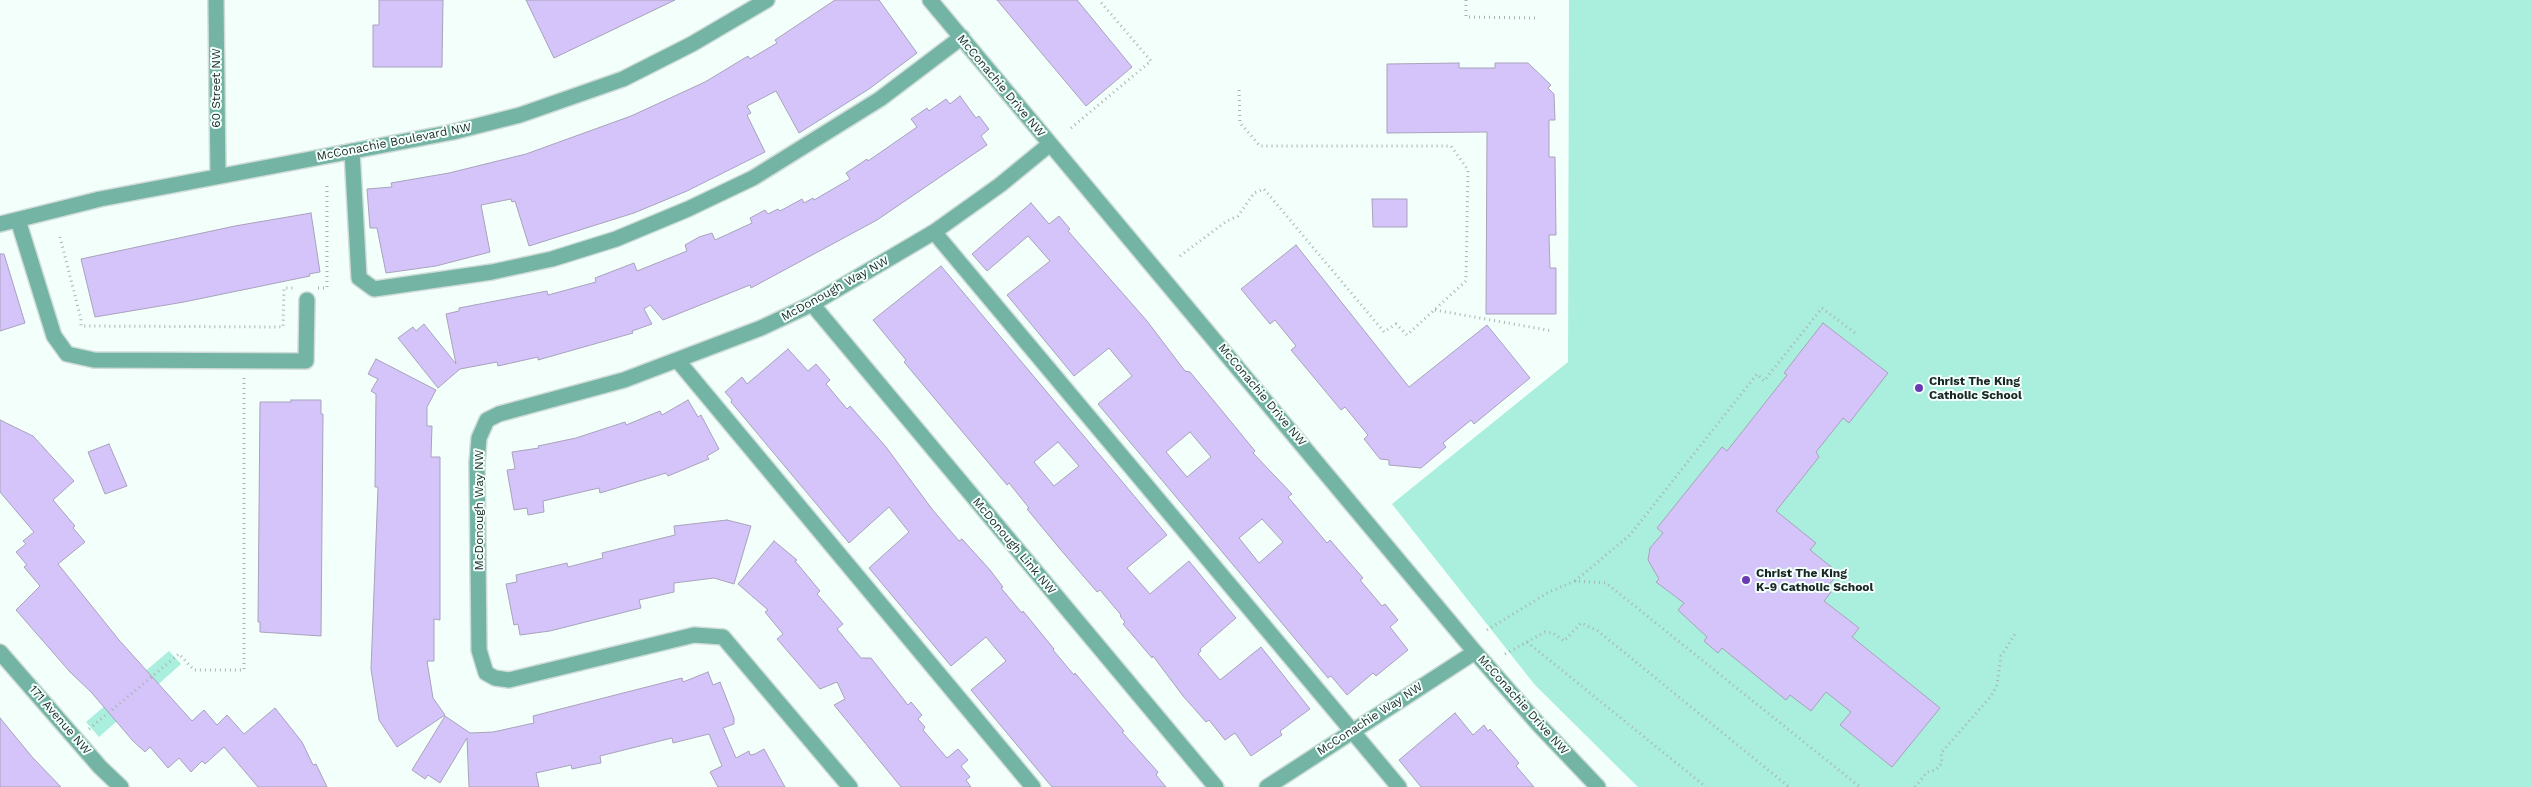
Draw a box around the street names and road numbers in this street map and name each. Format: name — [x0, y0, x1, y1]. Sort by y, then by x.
street label: McConachie Drive NW — [954, 32, 1048, 140]
street label: 60 Street NW — [209, 48, 223, 128]
street label: McConachie Boulevard NW — [315, 120, 473, 164]
street label: McDonough Way NW — [779, 253, 891, 325]
street label: McConachie Drive NW — [1215, 341, 1309, 449]
street label: McDonough Way NW — [472, 450, 486, 570]
street label: McDonough Link NW — [969, 495, 1059, 597]
street label: McConachie Drive NW — [1474, 652, 1572, 758]
street label: McConachie Way NW — [1315, 679, 1425, 759]
street label: 171 Avenue NW — [26, 682, 94, 758]

